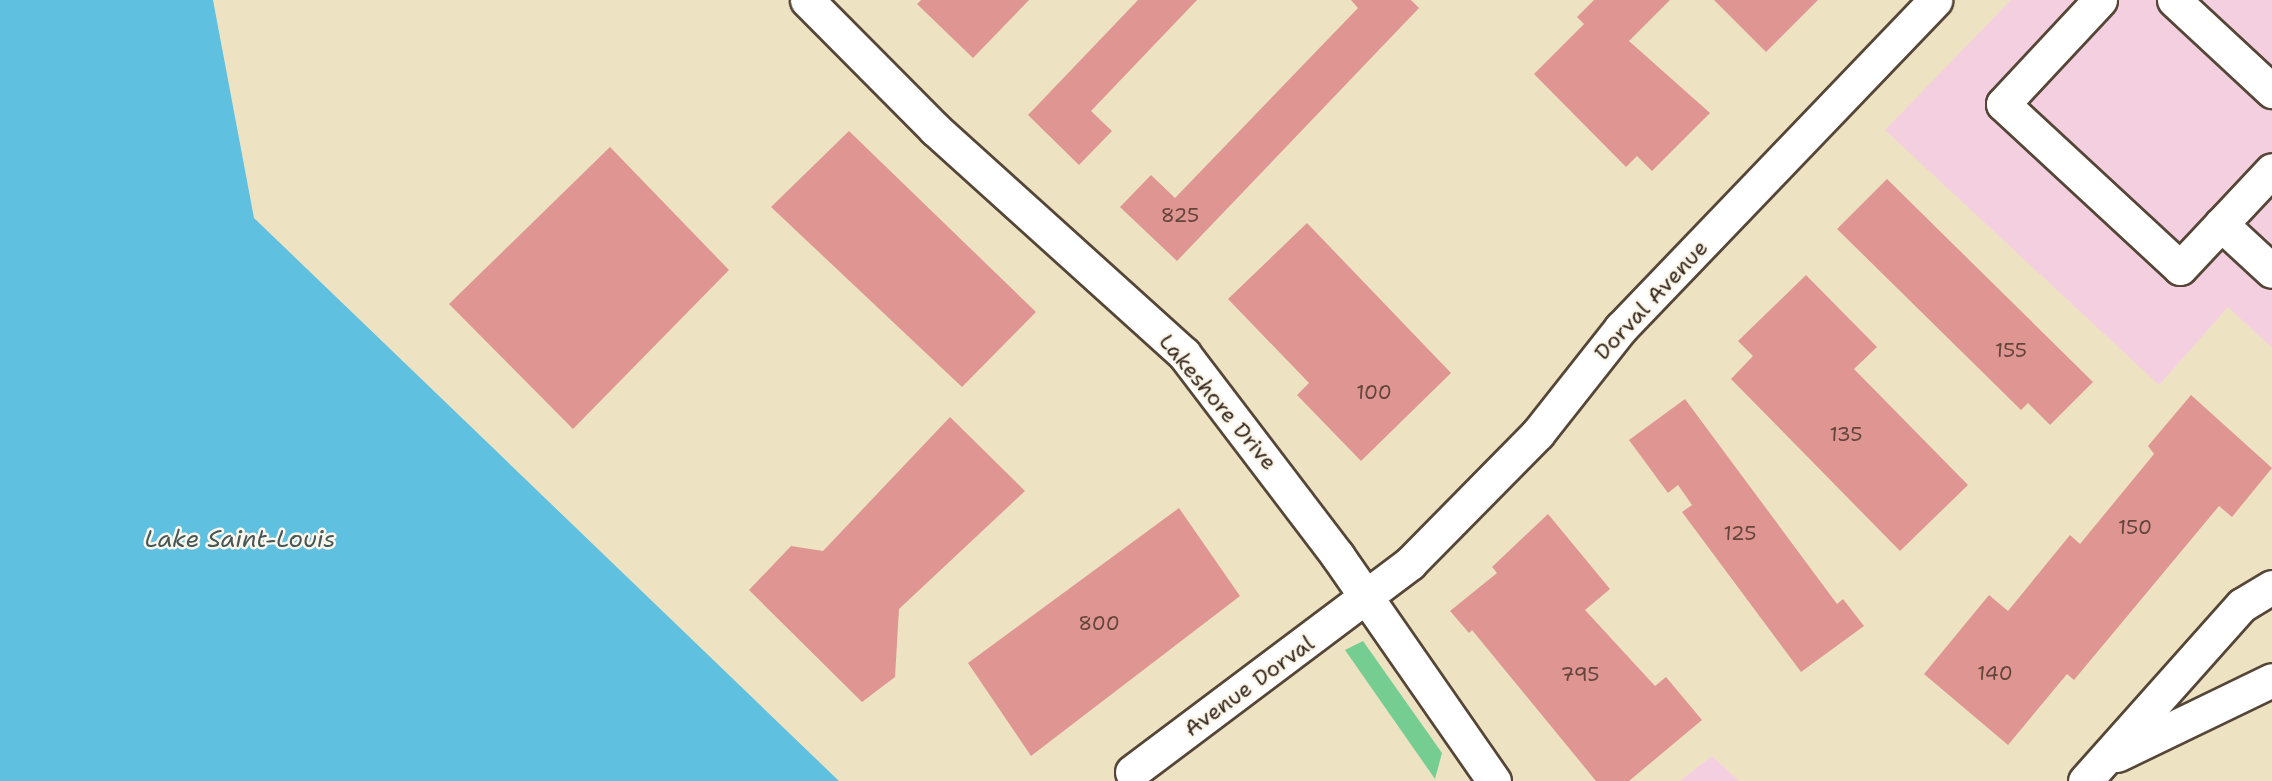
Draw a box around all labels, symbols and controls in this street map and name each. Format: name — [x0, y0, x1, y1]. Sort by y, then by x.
house number: 825 — [1161, 203, 1199, 227]
street label: Dorval Avenue — [1589, 235, 1713, 365]
street label: Lakeshore Drive — [1153, 329, 1283, 475]
house number: 155 — [1995, 338, 2027, 362]
house number: 100 — [1356, 380, 1392, 404]
house number: 135 — [1829, 422, 1863, 446]
house number: 150 — [2118, 515, 2152, 539]
house number: 125 — [1723, 521, 1757, 545]
water label: Lake Saint-Louis — [145, 526, 335, 554]
house number: 800 — [1078, 611, 1120, 635]
street label: Avenue Dorval — [1179, 630, 1319, 742]
house number: 140 — [1977, 661, 2013, 685]
house number: 795 — [1560, 662, 1600, 686]

